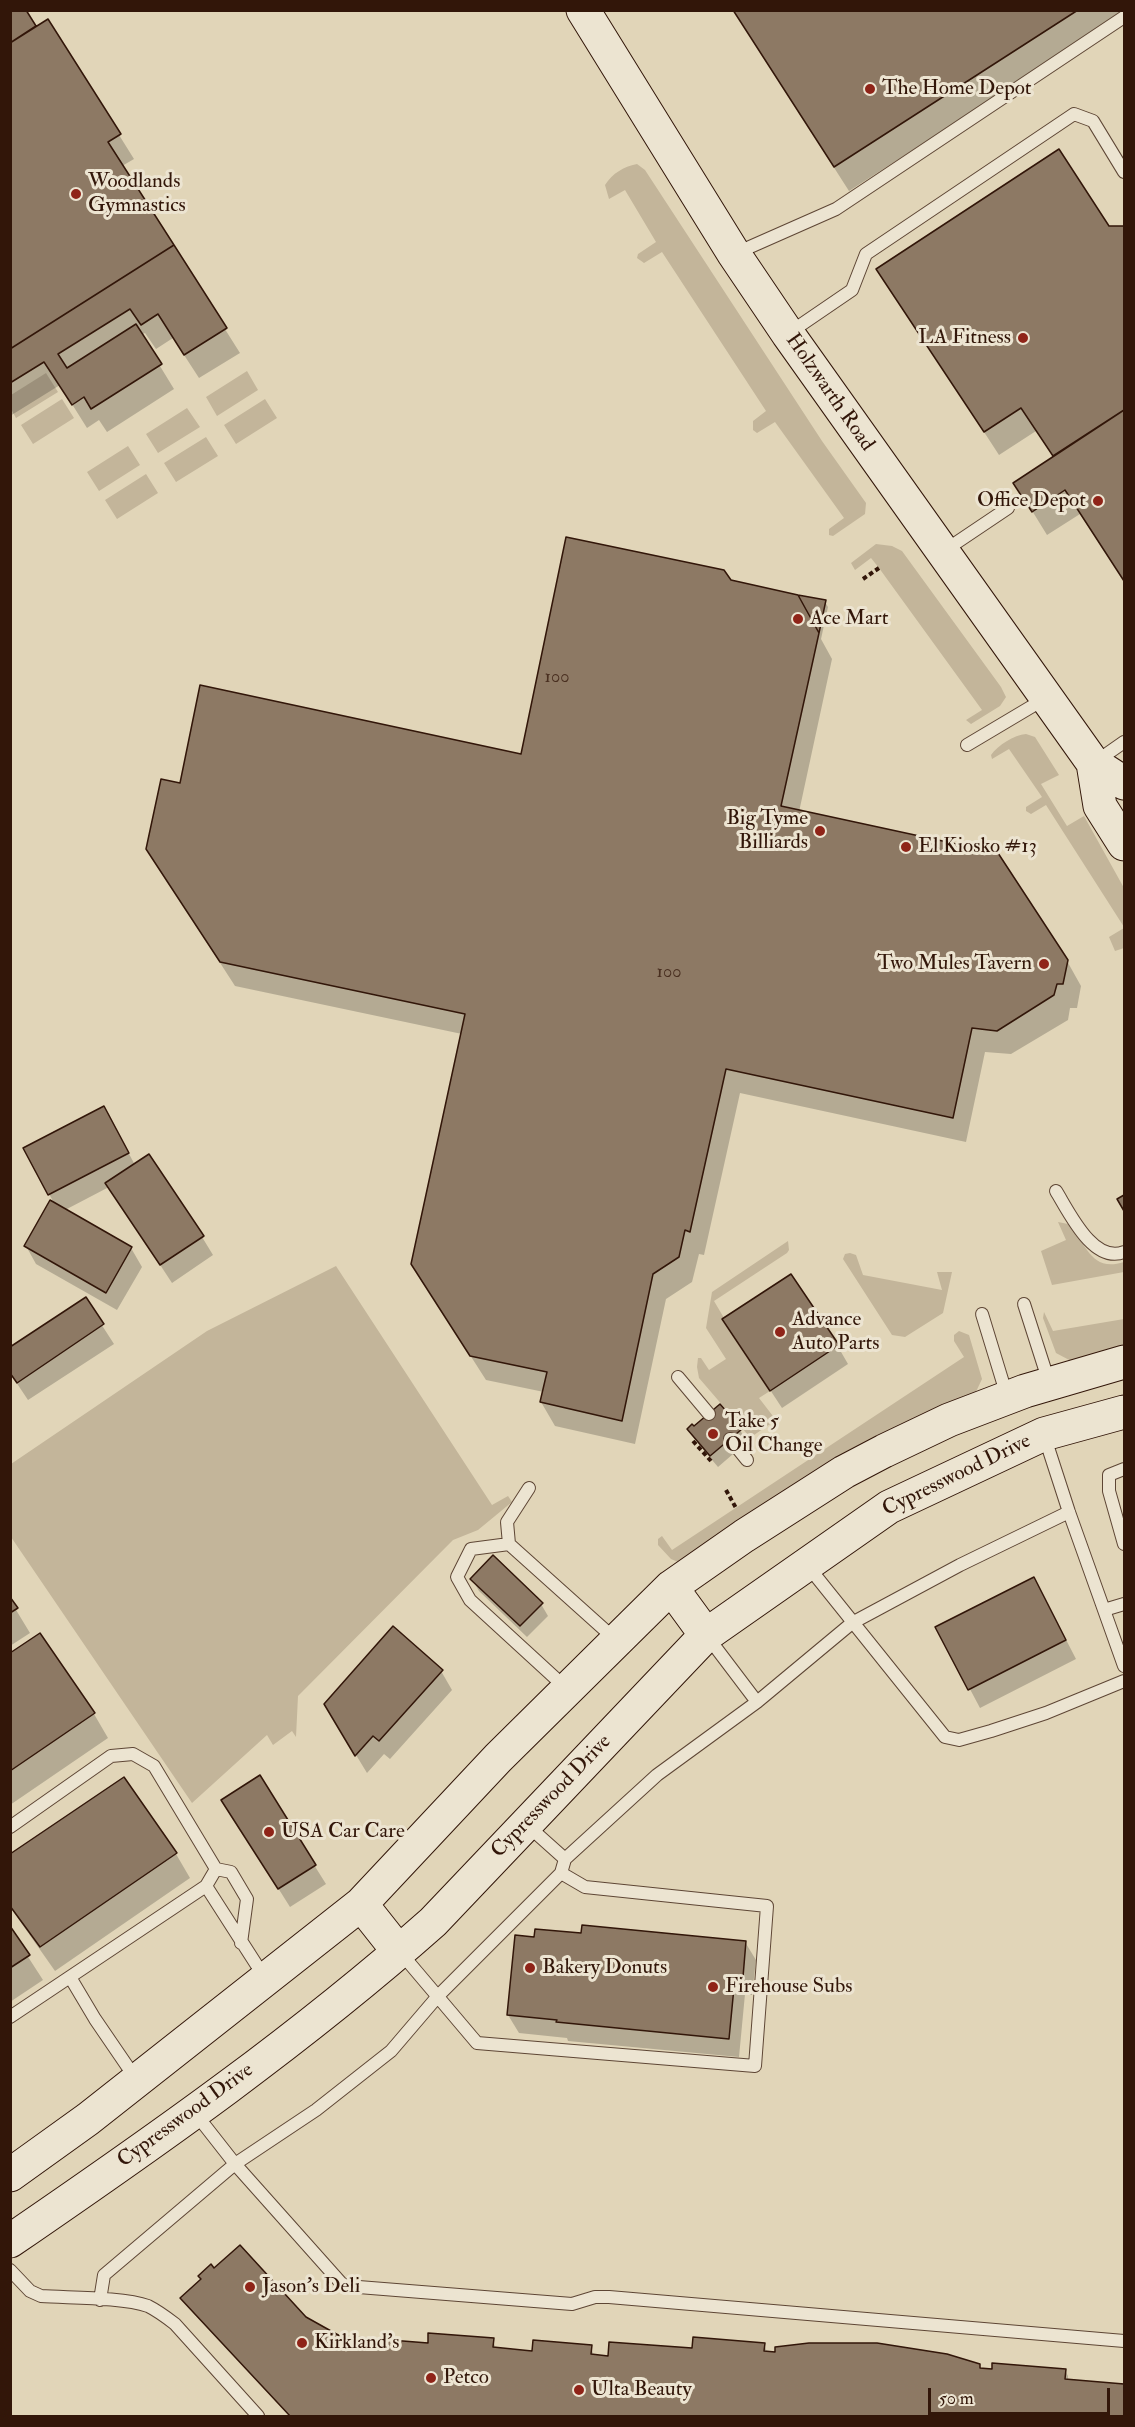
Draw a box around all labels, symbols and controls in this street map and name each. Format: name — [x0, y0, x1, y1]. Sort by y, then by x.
place label: The Home Depot — [882, 76, 1032, 102]
marker: The Home Depot — [863, 82, 877, 96]
place label: Woodlands Gymnastics — [88, 169, 186, 219]
marker: Woodlands Gymnastics — [69, 187, 83, 201]
place label: LA Fitness — [918, 325, 1011, 351]
street label: Holzwarth Road — [779, 329, 879, 457]
marker: LA Fitness — [1016, 331, 1030, 345]
place label: Office Depot — [977, 488, 1086, 514]
marker: Office Depot — [1091, 494, 1105, 508]
place label: Ace Mart — [810, 606, 888, 632]
marker: Ace Mart — [791, 612, 805, 626]
house number: 100 — [545, 667, 569, 689]
place label: Big Tyme Billiards — [726, 806, 808, 856]
marker: Big Tyme Billiards — [813, 824, 827, 838]
place label: El Kiosko #13 — [918, 834, 1037, 860]
marker: El Kiosko #13 — [899, 840, 913, 854]
place label: Two Mules Tavern — [877, 951, 1032, 977]
marker: Two Mules Tavern — [1037, 957, 1051, 971]
house number: 100 — [657, 962, 681, 984]
place label: Advance Auto Parts — [792, 1307, 880, 1357]
marker: Advance Auto Parts — [773, 1325, 787, 1339]
place label: Take 5 Oil Change — [725, 1409, 822, 1459]
marker: Take 5 Oil Change — [706, 1427, 720, 1441]
street label: Cypresswood Drive — [879, 1429, 1035, 1523]
street label: Cypresswood Drive — [487, 1730, 617, 1864]
place label: USA Car Care — [281, 1819, 405, 1845]
marker: USA Car Care — [262, 1825, 276, 1839]
place label: Bakery Donuts — [542, 1955, 667, 1981]
marker: Bakery Donuts — [523, 1961, 537, 1975]
place label: Firehouse Subs — [725, 1974, 852, 2000]
marker: Firehouse Subs — [706, 1980, 720, 1994]
street label: Cypresswood Drive — [113, 2058, 259, 2174]
place label: Jason's Deli — [262, 2274, 360, 2300]
marker: Jason's Deli — [243, 2280, 257, 2294]
place label: Kirkland's — [314, 2330, 399, 2356]
marker: Kirkland's — [295, 2336, 309, 2350]
place label: Petco — [443, 2365, 489, 2391]
marker: Petco — [424, 2371, 438, 2385]
scale bar — [931, 2376, 1112, 2414]
place label: Ulta Beauty — [591, 2377, 692, 2403]
marker: Ulta Beauty — [572, 2383, 586, 2397]
text: 50 m — [939, 2387, 974, 2410]

